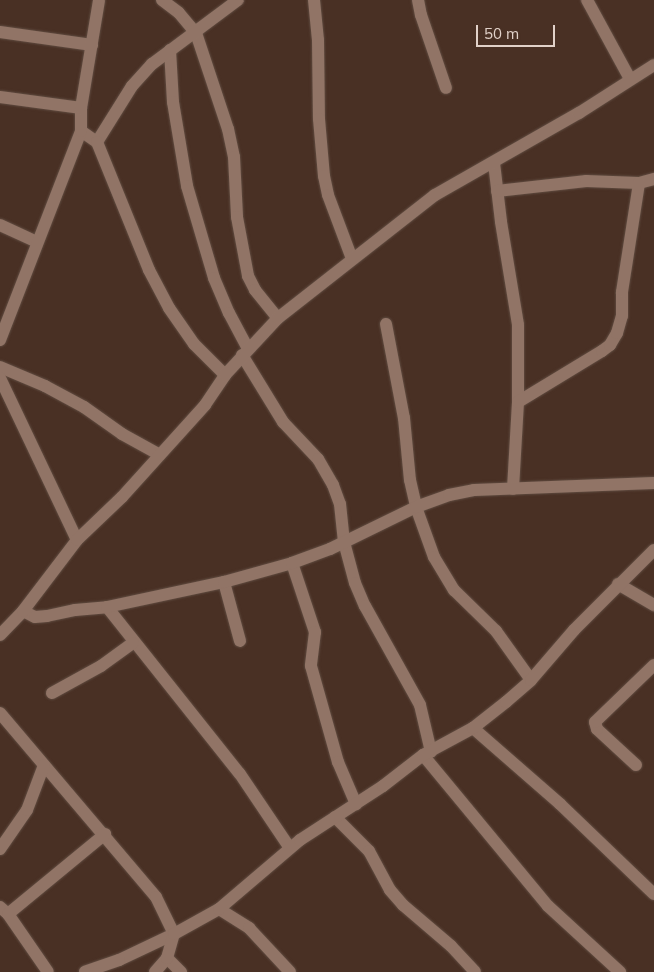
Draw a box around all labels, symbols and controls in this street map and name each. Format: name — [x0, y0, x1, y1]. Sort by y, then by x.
scale bar — [479, 15, 558, 47]
text: 50 m — [484, 24, 519, 43]

